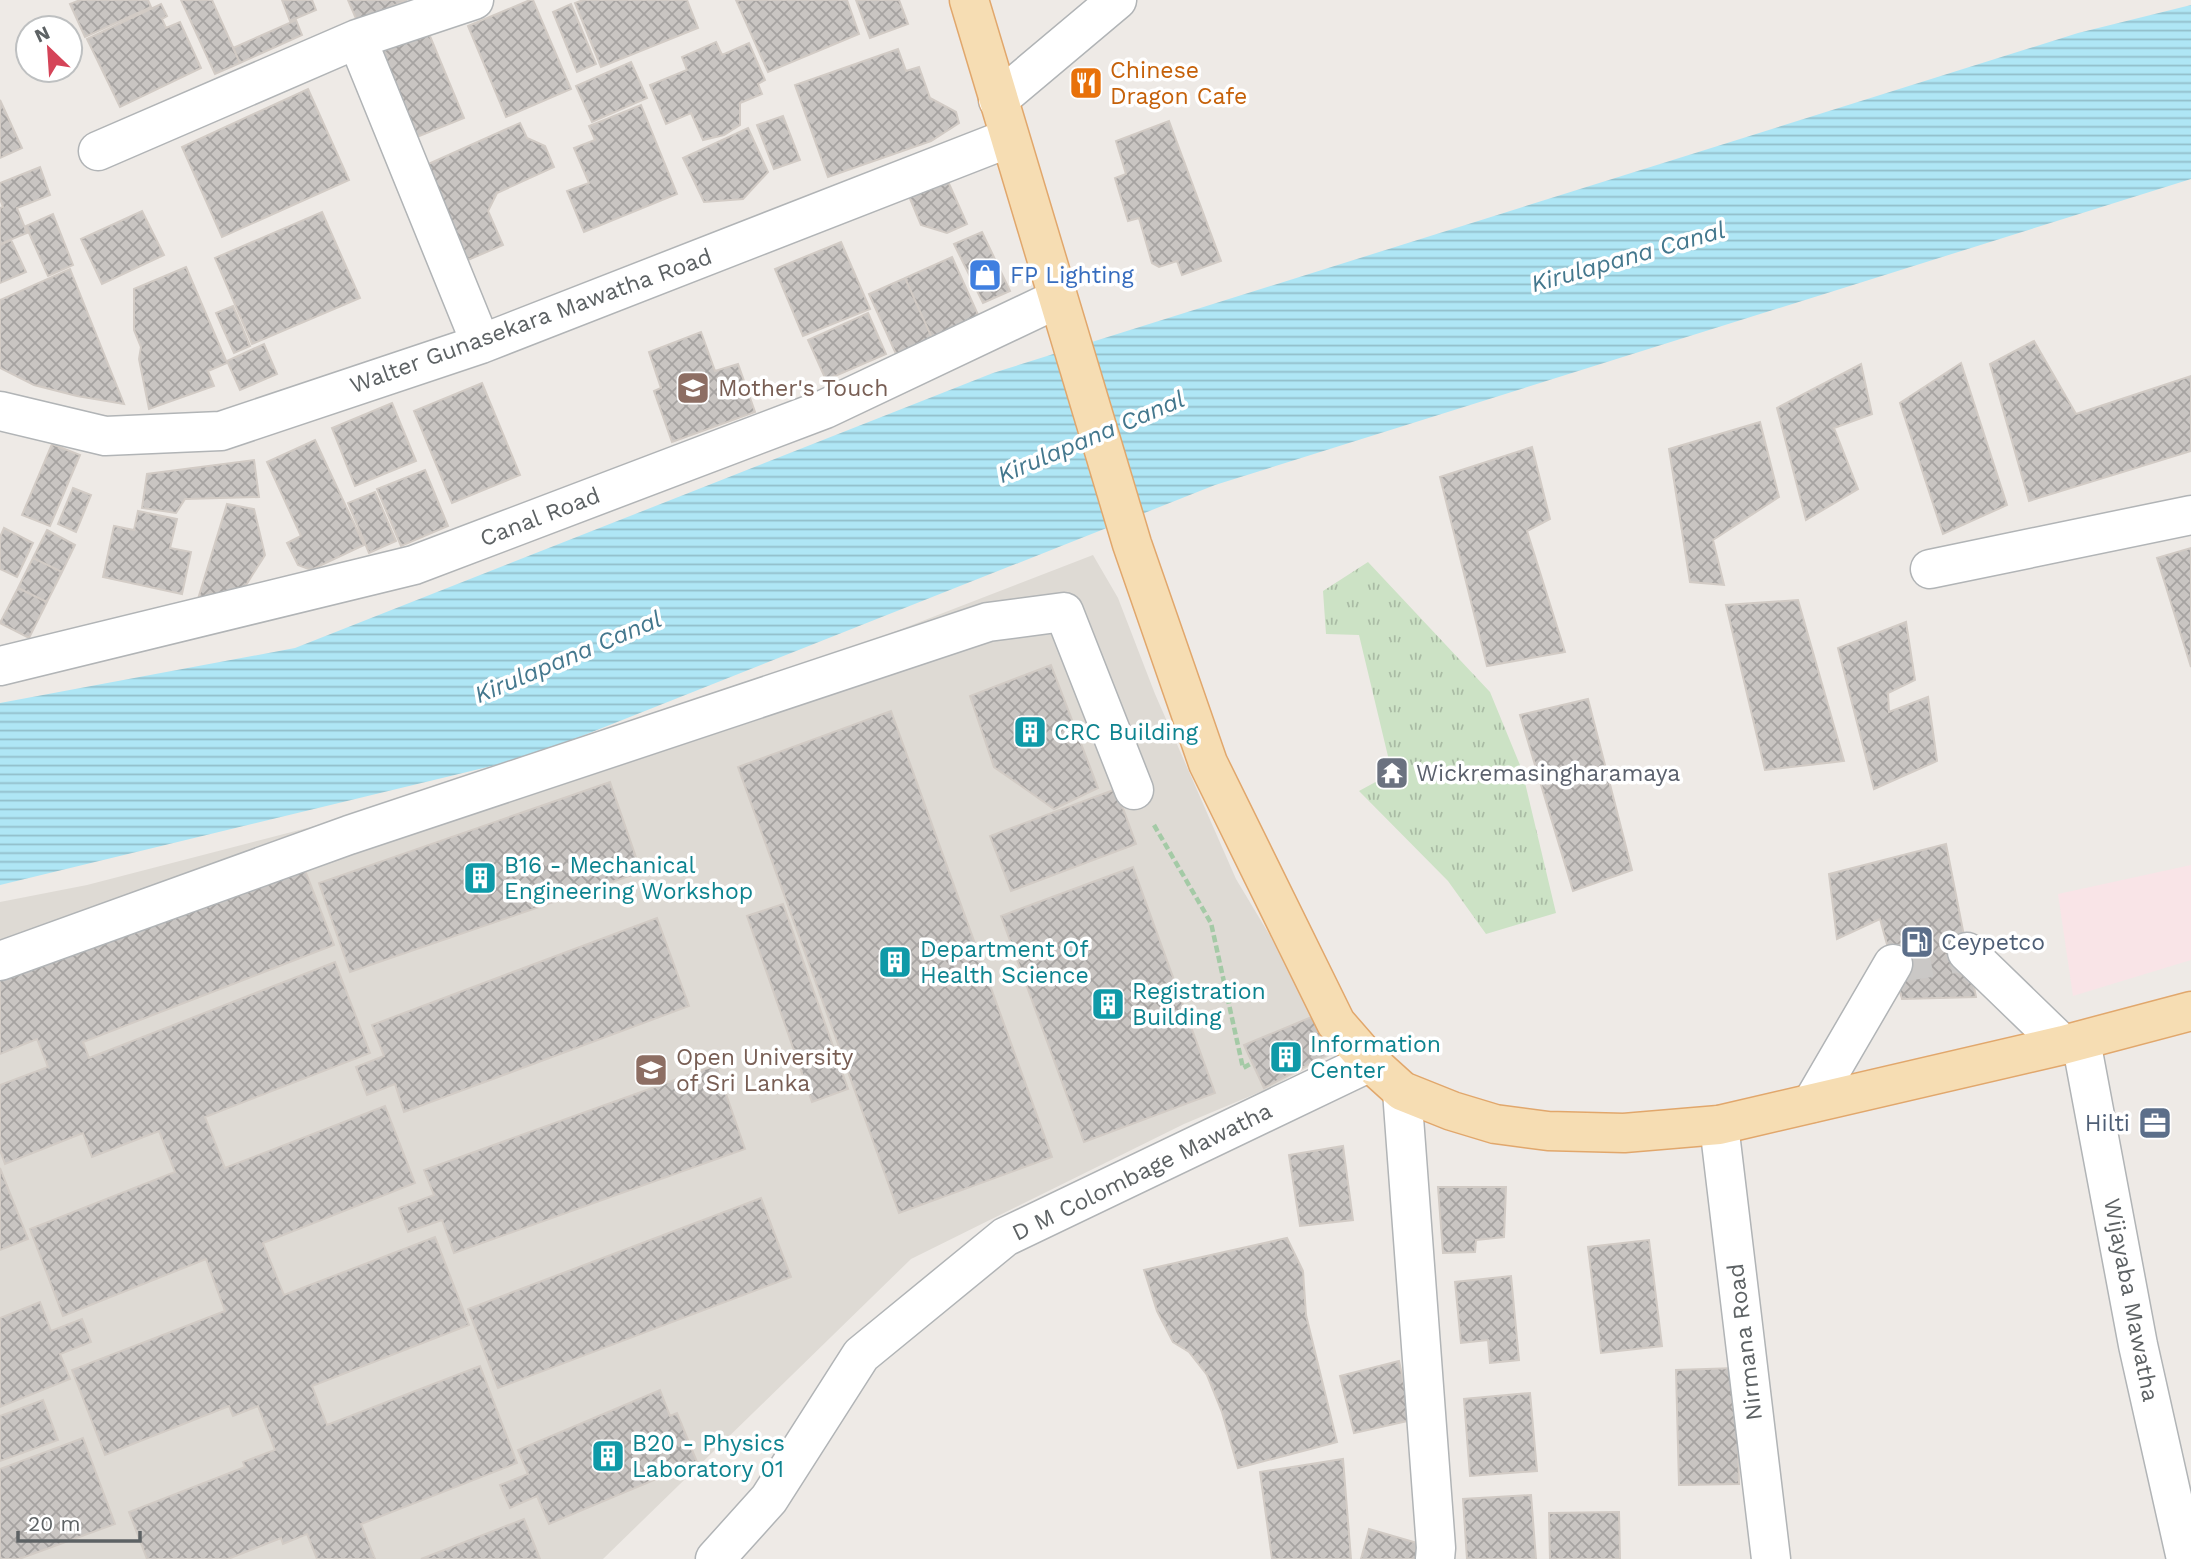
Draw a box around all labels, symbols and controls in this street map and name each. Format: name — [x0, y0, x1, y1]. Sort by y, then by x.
north arrow — [14, 14, 84, 84]
text: N — [31, 21, 53, 47]
place label: Chinese Dragon Cafe — [1110, 57, 1247, 110]
restaurant icon: Chinese Dragon Cafe — [1067, 64, 1105, 102]
water label: Kirulapana Canal — [1528, 216, 1728, 298]
street label: Walter Gunasekara Mawatha Road — [346, 243, 716, 399]
shop icon: FP Lighting — [966, 256, 1004, 294]
place label: FP Lighting — [1010, 262, 1135, 289]
school or university icon: Mother's Touch — [674, 369, 712, 407]
place label: Mother's Touch — [718, 375, 888, 402]
water label: Kirulapana Canal — [993, 385, 1189, 489]
street label: Canal Road — [476, 482, 604, 552]
water label: Kirulapana Canal — [470, 605, 666, 709]
building icon: CRC Building — [1011, 713, 1049, 751]
place label: CRC Building — [1054, 719, 1199, 746]
temple icon: Wickremasingharamaya — [1373, 754, 1411, 792]
place label: Wickremasingharamaya — [1416, 760, 1680, 787]
place label: B16 - Mechanical Engineering Workshop — [504, 852, 753, 905]
building icon: B16 - Mechanical Engineering Workshop — [461, 859, 499, 897]
fuel station icon: Ceypetco — [1898, 923, 1936, 961]
place label: Ceypetco — [1941, 929, 2045, 956]
place label: Department Of Health Science — [920, 936, 1089, 989]
building icon: Department Of Health Science — [876, 943, 914, 981]
place label: Registration Building — [1132, 978, 1266, 1031]
building icon: Registration Building — [1089, 985, 1127, 1023]
place label: Information Center — [1310, 1031, 1441, 1084]
building icon: Information Center — [1267, 1038, 1305, 1076]
place label: Open University of Sri Lanka — [676, 1044, 853, 1097]
school or university icon: Open University of Sri Lanka — [632, 1051, 670, 1089]
street label: D M Colombage Mawatha — [1008, 1097, 1276, 1247]
office icon: Hilti — [2136, 1104, 2174, 1142]
place label: Hilti — [2085, 1110, 2130, 1137]
street label: Wijayaba Mawatha — [2098, 1196, 2164, 1404]
street label: Nirmana Road — [1722, 1262, 1768, 1422]
place label: B20 - Physics Laboratory 01 — [632, 1430, 785, 1483]
building icon: B20 - Physics Laboratory 01 — [589, 1437, 627, 1475]
scale bar — [18, 1500, 140, 1544]
text: 20 m — [28, 1511, 80, 1536]

